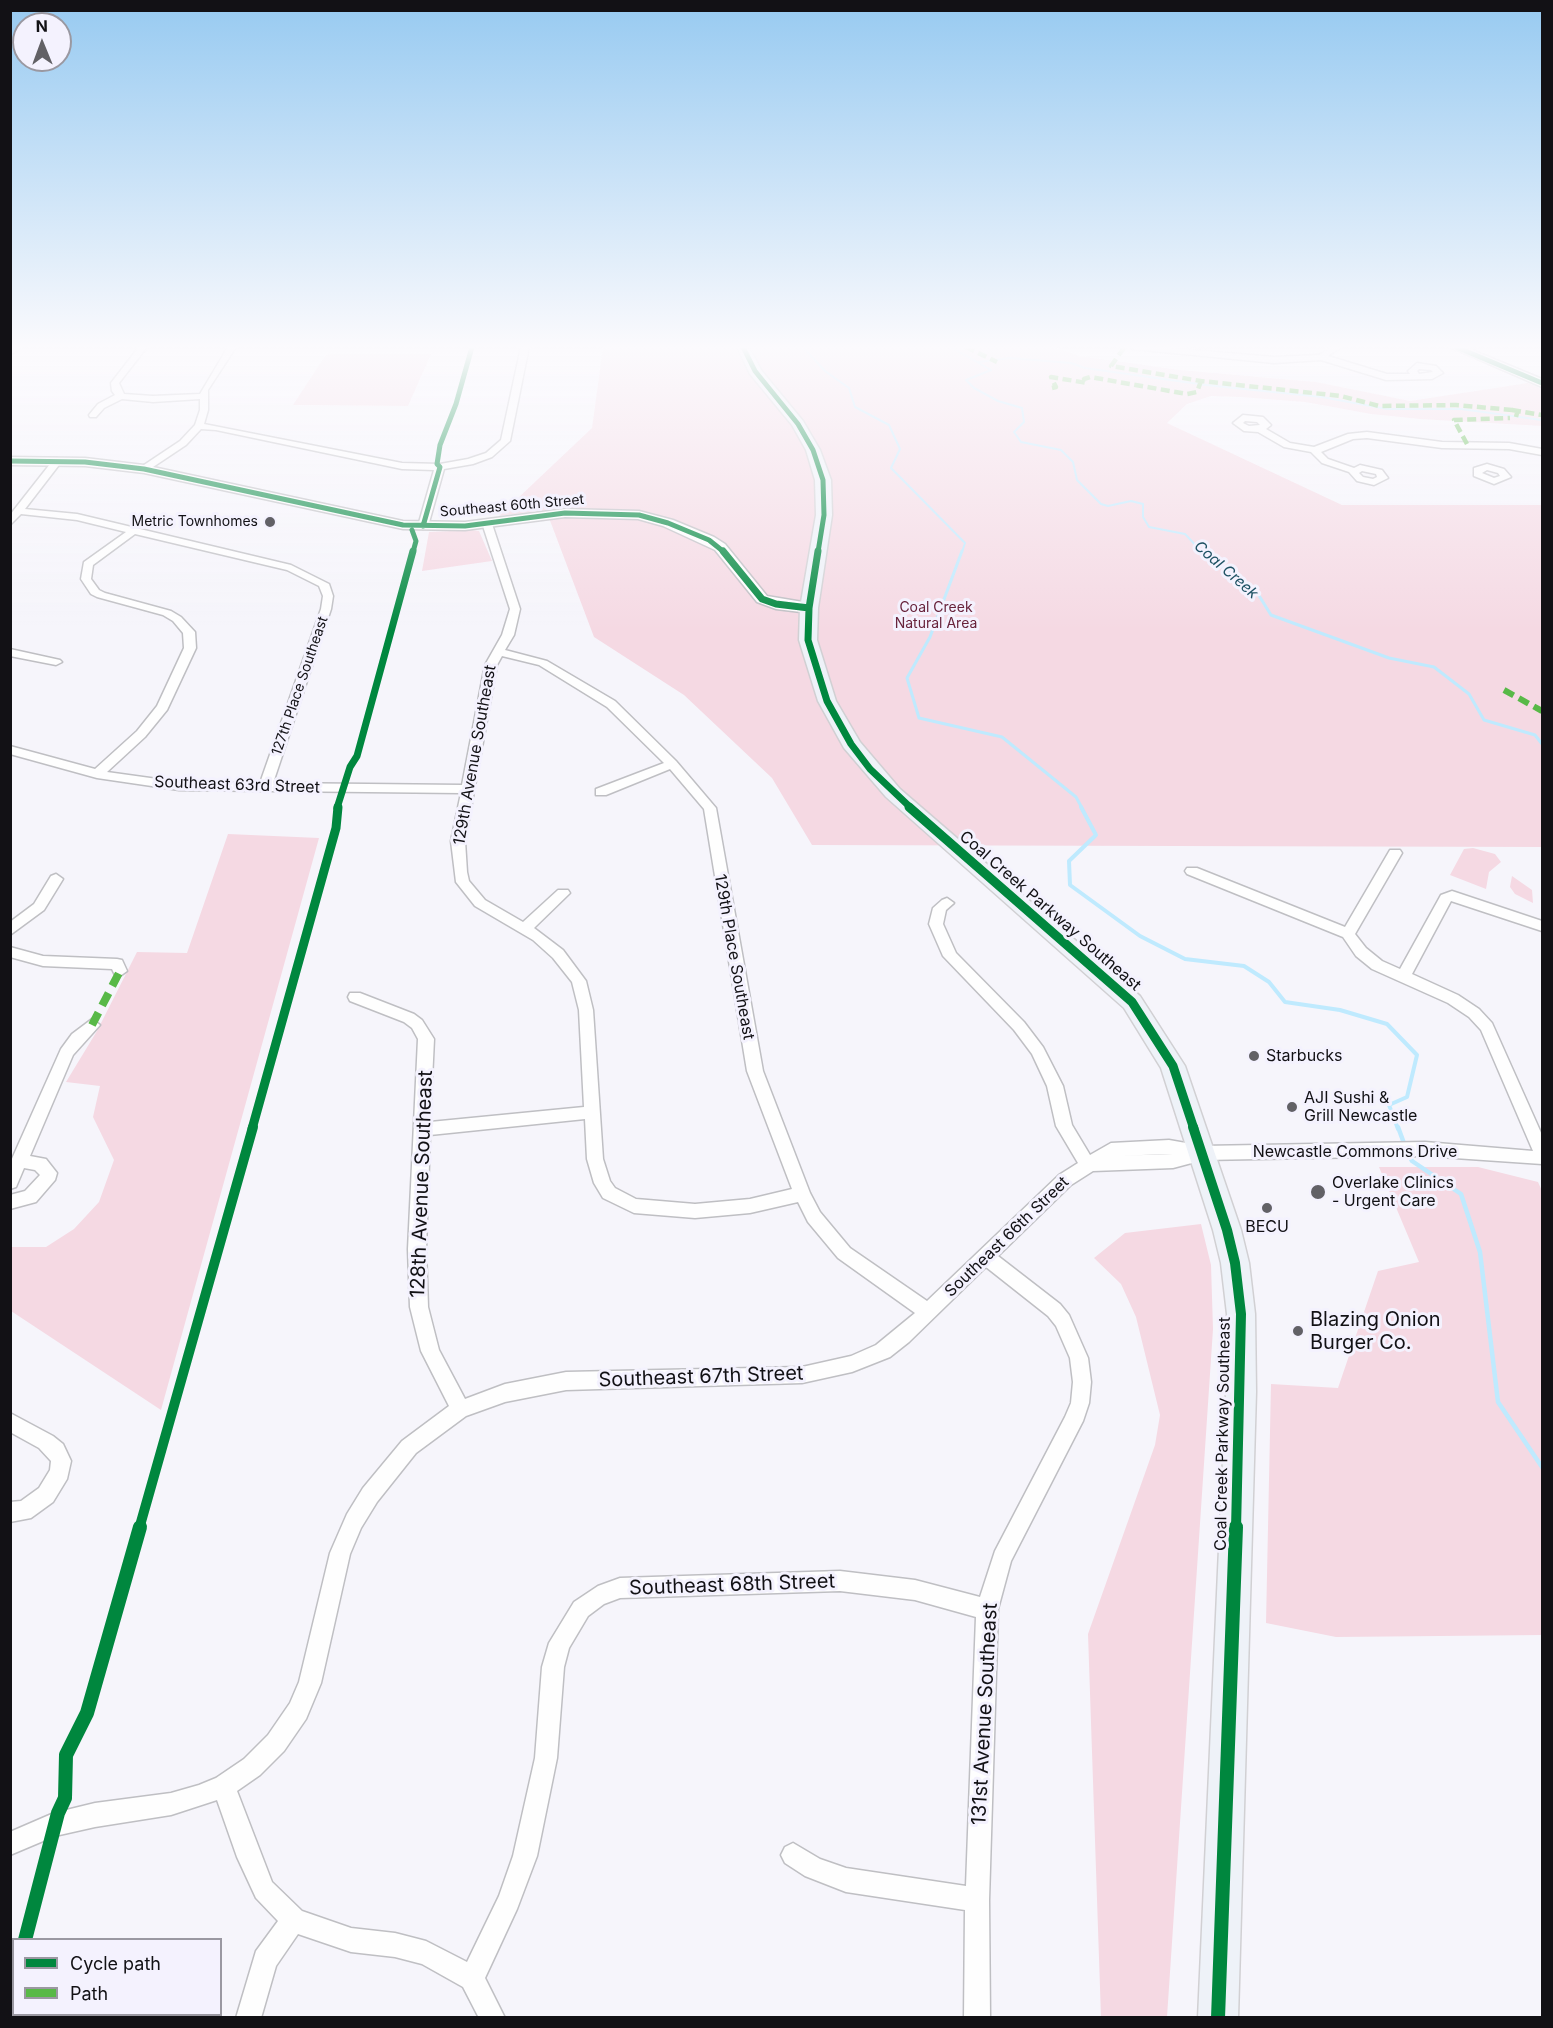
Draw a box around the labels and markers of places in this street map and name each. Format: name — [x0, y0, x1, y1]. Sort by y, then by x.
place label: Metric Townhomes — [131, 514, 258, 530]
marker: Metric Townhomes — [263, 515, 277, 529]
place label: Starbucks — [1266, 1046, 1342, 1066]
marker: Starbucks — [1247, 1049, 1261, 1063]
place label: AJI Sushi & Grill Newcastle — [1304, 1088, 1417, 1126]
marker: AJI Sushi & Grill Newcastle — [1285, 1100, 1299, 1114]
place label: Overlake Clinics - Urgent Care — [1332, 1173, 1454, 1211]
marker: Overlake Clinics - Urgent Care — [1309, 1183, 1327, 1201]
marker: BECU — [1260, 1201, 1274, 1215]
place label: BECU — [1245, 1217, 1289, 1237]
place label: Blazing Onion Burger Co. — [1310, 1308, 1441, 1355]
marker: Blazing Onion Burger Co. — [1291, 1324, 1305, 1338]

